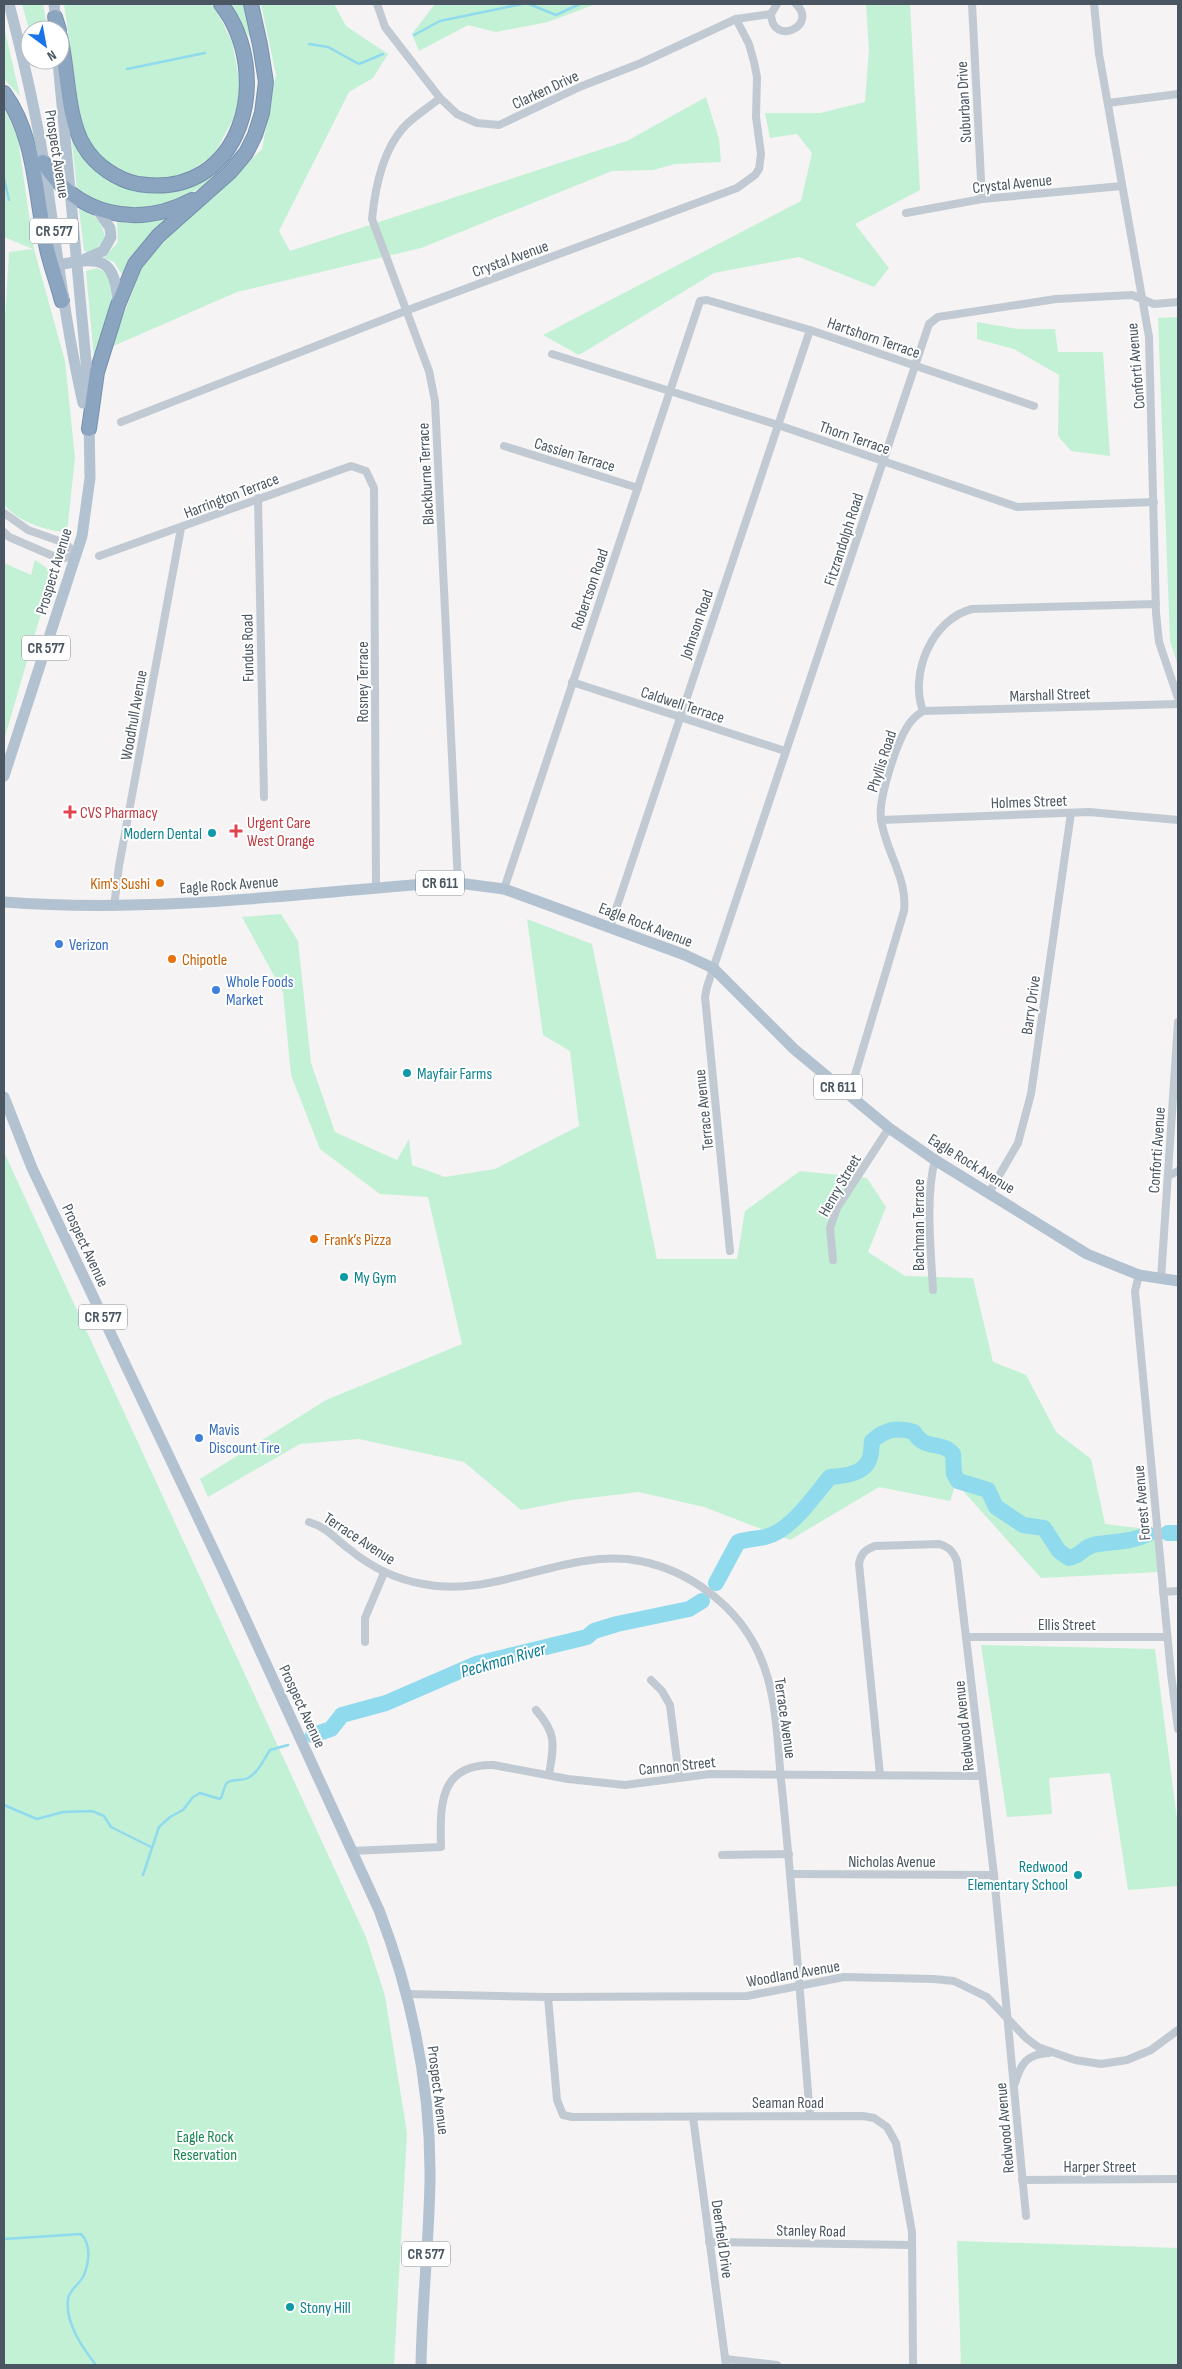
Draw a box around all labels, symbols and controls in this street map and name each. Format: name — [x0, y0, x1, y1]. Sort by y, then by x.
north arrow — [20, 20, 70, 70]
text: N — [44, 46, 59, 65]
street label: Suburban Drive — [953, 61, 976, 143]
street label: Clarken Drive — [509, 67, 582, 114]
street label: Prospect Avenue — [40, 109, 73, 200]
street label: Crystal Avenue — [971, 171, 1053, 198]
road number: CR 577 — [30, 218, 78, 244]
street label: Crystal Avenue — [470, 237, 551, 282]
street label: Hartshorn Terrace — [825, 314, 922, 363]
street label: Conforti Avenue — [1123, 322, 1150, 410]
street label: Thorn Terrace — [817, 417, 892, 459]
street label: Blackburne Terrace — [414, 422, 439, 525]
street label: Cassien Terrace — [532, 434, 617, 477]
street label: Harrington Terrace — [181, 470, 282, 523]
street label: Fitzrandolph Road — [821, 491, 868, 588]
street label: Prospect Avenue — [32, 526, 77, 617]
street label: Robertson Road — [568, 546, 613, 633]
street label: Johnson Road — [676, 587, 718, 663]
street label: Fundus Road — [238, 614, 259, 682]
road number: CR 577 — [22, 636, 70, 660]
street label: Rosney Terrace — [354, 641, 373, 723]
street label: Woodhull Avenue — [117, 669, 152, 762]
street label: Caldwell Terrace — [638, 683, 727, 728]
street label: Marshall Street — [1009, 685, 1091, 706]
street label: Phyllis Road — [864, 728, 901, 795]
street label: Holmes Street — [990, 792, 1068, 813]
place label: CVS Pharmacy — [80, 804, 158, 823]
marker: CVS Pharmacy — [64, 806, 76, 818]
place label: Urgent Care West Orange — [247, 814, 315, 851]
marker: Urgent Care West Orange — [229, 824, 243, 838]
place label: Modern Dental — [124, 825, 202, 844]
marker: Modern Dental — [206, 827, 218, 839]
road number: CR 611 — [416, 870, 464, 896]
street label: Eagle Rock Avenue — [179, 873, 279, 898]
place label: Kim's Sushi — [90, 875, 150, 894]
marker: Kim's Sushi — [154, 877, 166, 889]
street label: Eagle Rock Avenue — [596, 899, 695, 952]
place label: Verizon — [69, 936, 109, 955]
marker: Verizon — [53, 938, 65, 950]
place label: Chipotle — [182, 951, 227, 970]
marker: Chipotle — [166, 953, 178, 965]
place label: Whole Foods Market — [226, 973, 294, 1010]
street label: Barry Drive — [1018, 975, 1045, 1036]
marker: Whole Foods Market — [210, 984, 222, 996]
place label: Mayfair Farms — [417, 1065, 492, 1084]
marker: Mayfair Farms — [401, 1067, 413, 1079]
street label: Terrace Avenue — [691, 1068, 718, 1151]
road number: CR 611 — [814, 1074, 862, 1100]
street label: Conforti Avenue — [1145, 1106, 1170, 1194]
street label: Eagle Rock Avenue — [924, 1130, 1018, 1199]
street label: Henry Street — [815, 1151, 866, 1220]
street label: Bachman Terrace — [910, 1179, 929, 1271]
street label: Prospect Avenue — [57, 1201, 112, 1290]
place label: Frank’s Pizza — [324, 1231, 391, 1250]
marker: Frank’s Pizza — [308, 1233, 320, 1245]
place label: My Gym — [354, 1269, 396, 1288]
marker: My Gym — [338, 1271, 350, 1283]
road number: CR 577 — [79, 1304, 127, 1330]
place label: Mavis Discount Tire — [209, 1421, 280, 1458]
marker: Mavis Discount Tire — [193, 1432, 205, 1444]
street label: Forest Avenue — [1130, 1464, 1155, 1541]
street label: Terrace Avenue — [320, 1509, 398, 1569]
street label: Ellis Street — [1038, 1616, 1096, 1635]
water label: Peckman River — [458, 1638, 549, 1683]
street label: Prospect Avenue — [274, 1662, 329, 1751]
street label: Terrace Avenue — [769, 1677, 800, 1760]
street label: Redwood Avenue — [950, 1680, 979, 1772]
street label: Cannon Street — [638, 1753, 717, 1780]
street label: Nicholas Avenue — [848, 1853, 936, 1872]
place label: Redwood Elementary School — [968, 1858, 1068, 1895]
marker: Redwood Elementary School — [1072, 1869, 1084, 1881]
street label: Woodland Avenue — [745, 1957, 841, 1992]
street label: Prospect Avenue — [423, 2045, 452, 2136]
street label: Redwood Avenue — [992, 2082, 1019, 2174]
street label: Seaman Road — [752, 2094, 824, 2113]
park label: Eagle Rock Reservation — [173, 2128, 237, 2165]
street label: Harper Street — [1064, 2158, 1137, 2177]
street label: Deerfield Drive — [707, 2199, 736, 2280]
street label: Stanley Road — [776, 2221, 846, 2242]
road number: CR 577 — [402, 2242, 450, 2266]
place label: Stony Hill — [300, 2299, 351, 2318]
marker: Stony Hill — [284, 2301, 296, 2313]

